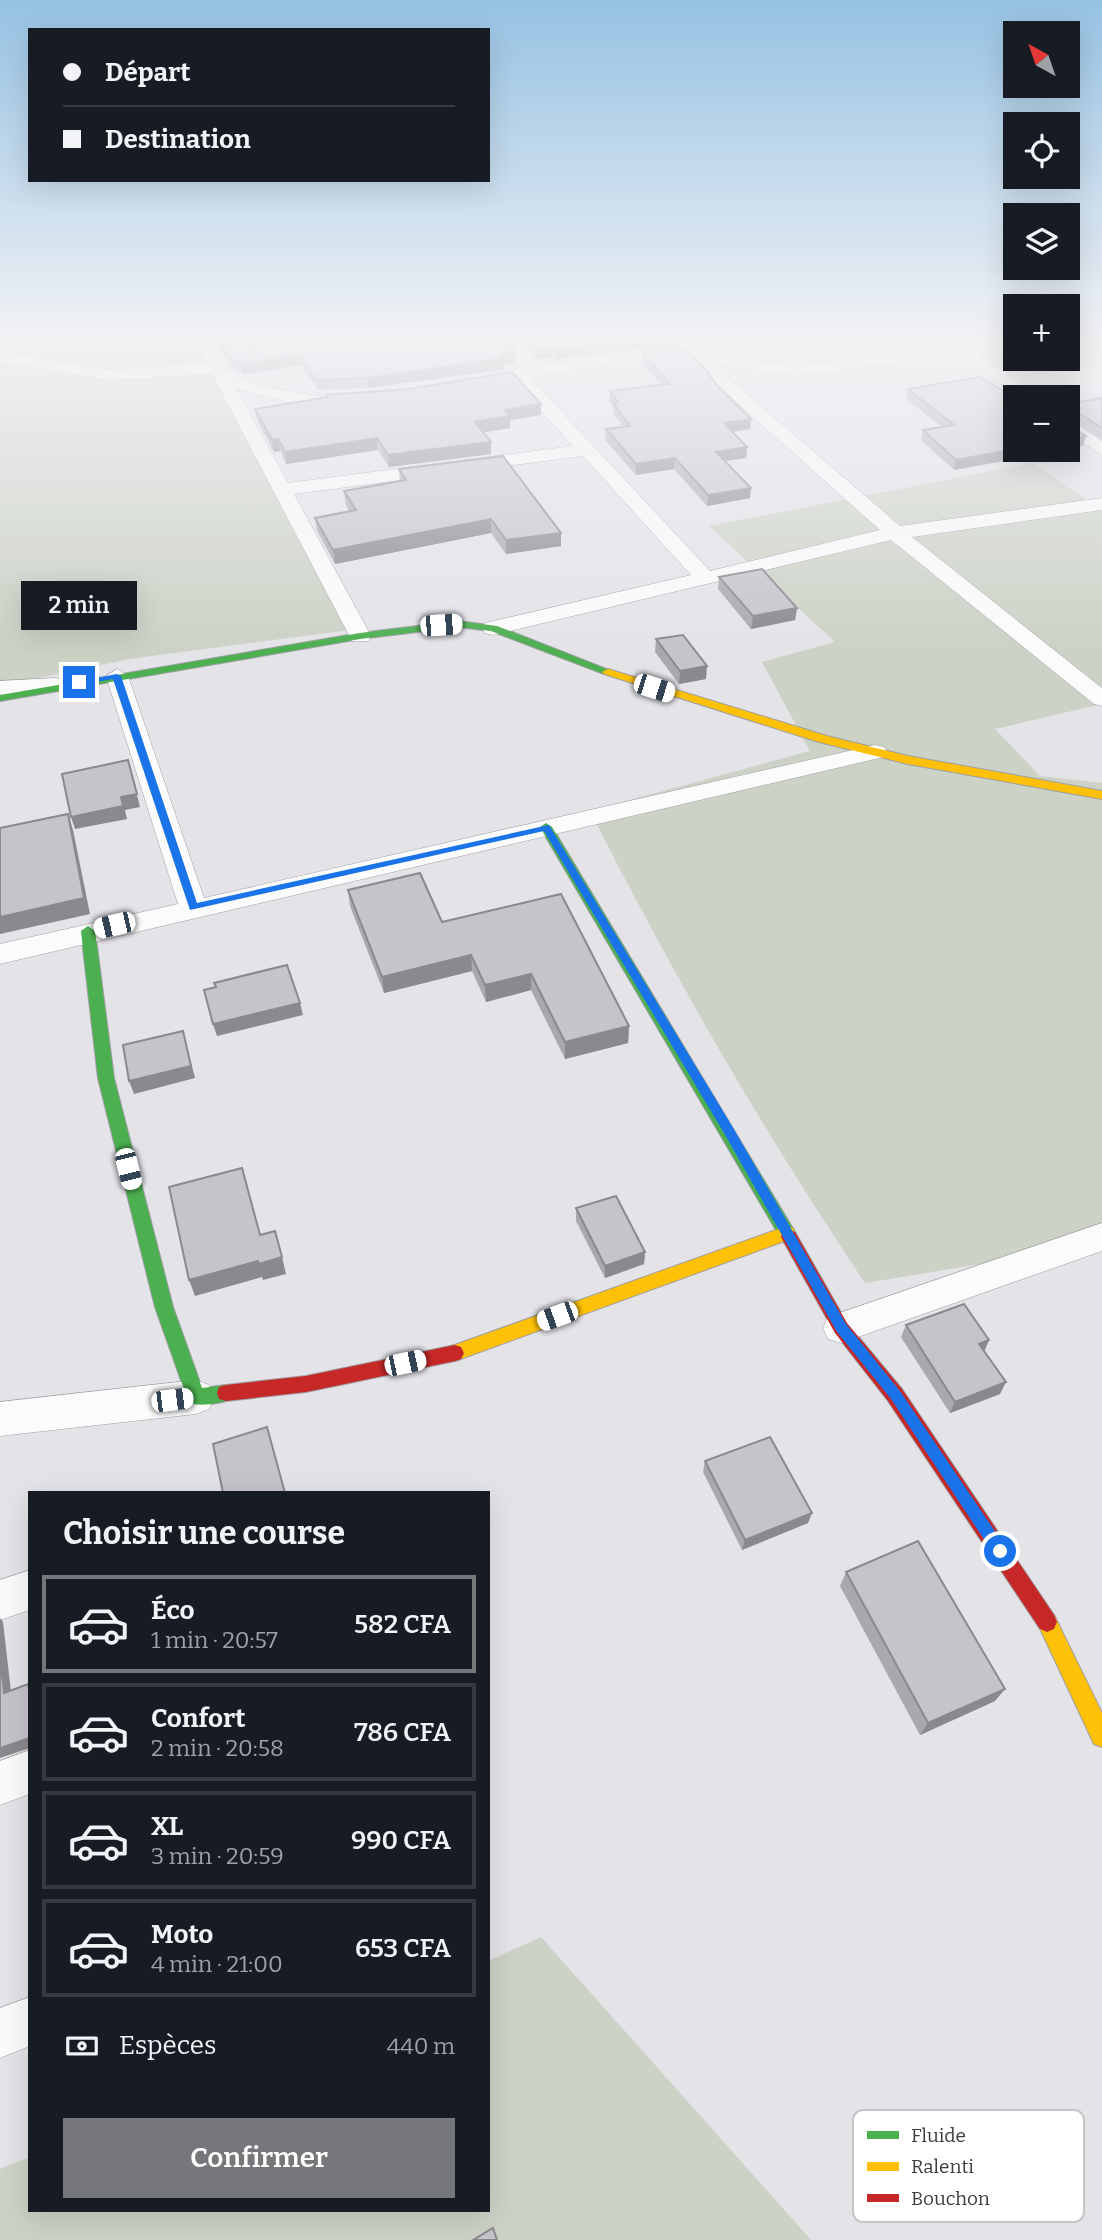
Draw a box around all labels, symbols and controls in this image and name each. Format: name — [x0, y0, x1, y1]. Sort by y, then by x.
north arrow — [1003, 21, 1080, 98]
map controls — [1003, 21, 1080, 462]
text: Départ — [105, 57, 191, 88]
button: locate — [1003, 112, 1080, 189]
text: Destination — [105, 124, 251, 155]
button: layers — [1003, 203, 1080, 280]
button: + — [1003, 294, 1080, 371]
button: − — [1003, 385, 1080, 462]
callout: 2 min — [21, 580, 137, 630]
text: 2 min — [49, 591, 109, 619]
car — [420, 613, 463, 637]
route end — [63, 666, 95, 698]
car — [631, 672, 678, 704]
car — [92, 910, 137, 940]
car — [113, 1146, 144, 1192]
car — [534, 1299, 581, 1333]
car — [383, 1348, 428, 1378]
car — [150, 1387, 195, 1413]
text: Choisir une course — [63, 1514, 345, 1552]
route start — [984, 1535, 1016, 1567]
icon: car — [67, 1593, 130, 1656]
text: Éco — [151, 1595, 194, 1626]
text: 582 CFA — [354, 1609, 451, 1640]
text: 1 min · 20:57 — [151, 1626, 278, 1654]
icon: car — [67, 1701, 130, 1764]
text: Confort — [151, 1703, 246, 1734]
text: 786 CFA — [354, 1717, 451, 1748]
text: 2 min · 20:58 — [151, 1734, 284, 1762]
icon: car — [67, 1809, 130, 1872]
text: XL — [151, 1811, 183, 1842]
text: 990 CFA — [351, 1825, 451, 1856]
text: 3 min · 20:59 — [151, 1842, 284, 1870]
icon: car — [67, 1917, 130, 1980]
text: Moto — [151, 1919, 213, 1950]
text: 653 CFA — [355, 1933, 451, 1964]
text: 4 min · 21:00 — [151, 1950, 283, 1978]
icon: cash — [63, 2027, 101, 2065]
text: Espèces — [119, 2030, 216, 2061]
text: 440 m — [387, 2032, 455, 2060]
legend — [853, 2110, 1084, 2222]
button: Confirmer — [63, 2118, 455, 2198]
text: Fluide — [911, 2124, 966, 2147]
text: Ralenti — [911, 2155, 974, 2178]
text: Bouchon — [911, 2187, 990, 2210]

